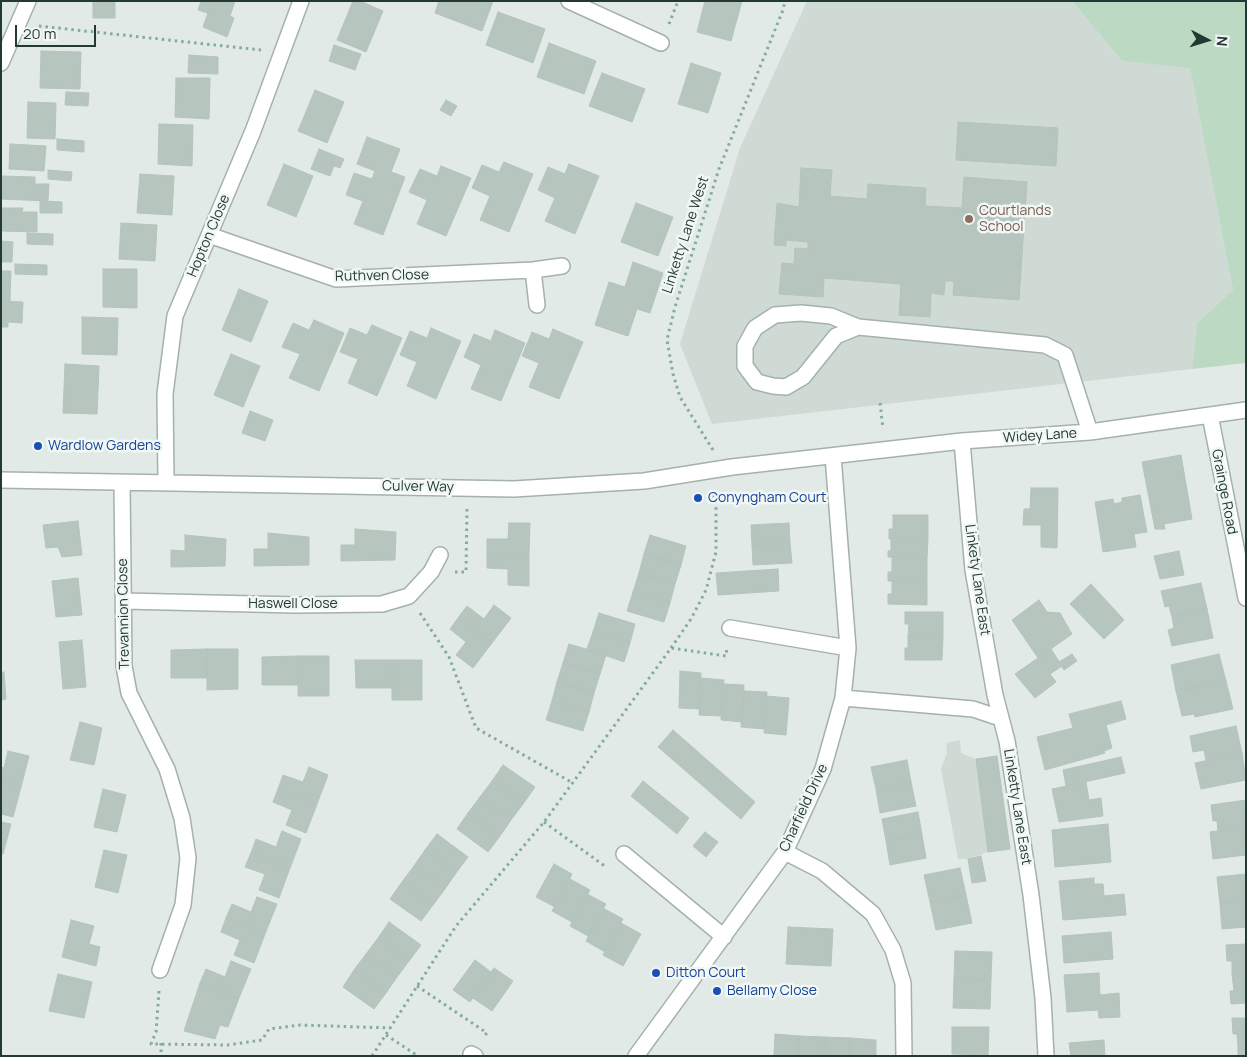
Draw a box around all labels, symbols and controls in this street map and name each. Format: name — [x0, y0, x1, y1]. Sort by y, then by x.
scale bar — [18, 15, 99, 47]
north arrow — [1182, 15, 1232, 65]
text: 20 m — [23, 23, 56, 44]
text: N — [1213, 36, 1232, 47]
street label: Linketty Lane West — [659, 174, 713, 296]
street label: Hopton Close — [184, 192, 234, 280]
place label: Courtlands School — [979, 203, 1051, 236]
marker: Courtlands School — [963, 213, 975, 225]
street label: Ruthven Close — [335, 267, 429, 285]
street label: Widey Lane — [1003, 425, 1077, 447]
place label: Wardlow Gardens — [48, 438, 161, 454]
marker: Wardlow Gardens — [32, 440, 44, 452]
street label: Grainge Road — [1208, 448, 1240, 536]
street label: Culver Way — [382, 478, 454, 496]
place label: Conyngham Court — [708, 490, 826, 506]
marker: Conyngham Court — [692, 492, 704, 504]
street label: Linkety Lane East — [961, 523, 993, 637]
street label: Trevannion Close — [115, 558, 133, 670]
street label: Haswell Close — [248, 596, 338, 612]
street label: Linketty Lane East — [1000, 748, 1034, 866]
street label: Charfield Drive — [776, 761, 832, 855]
place label: Ditton Court — [666, 965, 746, 981]
marker: Ditton Court — [650, 967, 662, 979]
place label: Bellamy Close — [727, 983, 817, 999]
marker: Bellamy Close — [711, 985, 723, 997]

